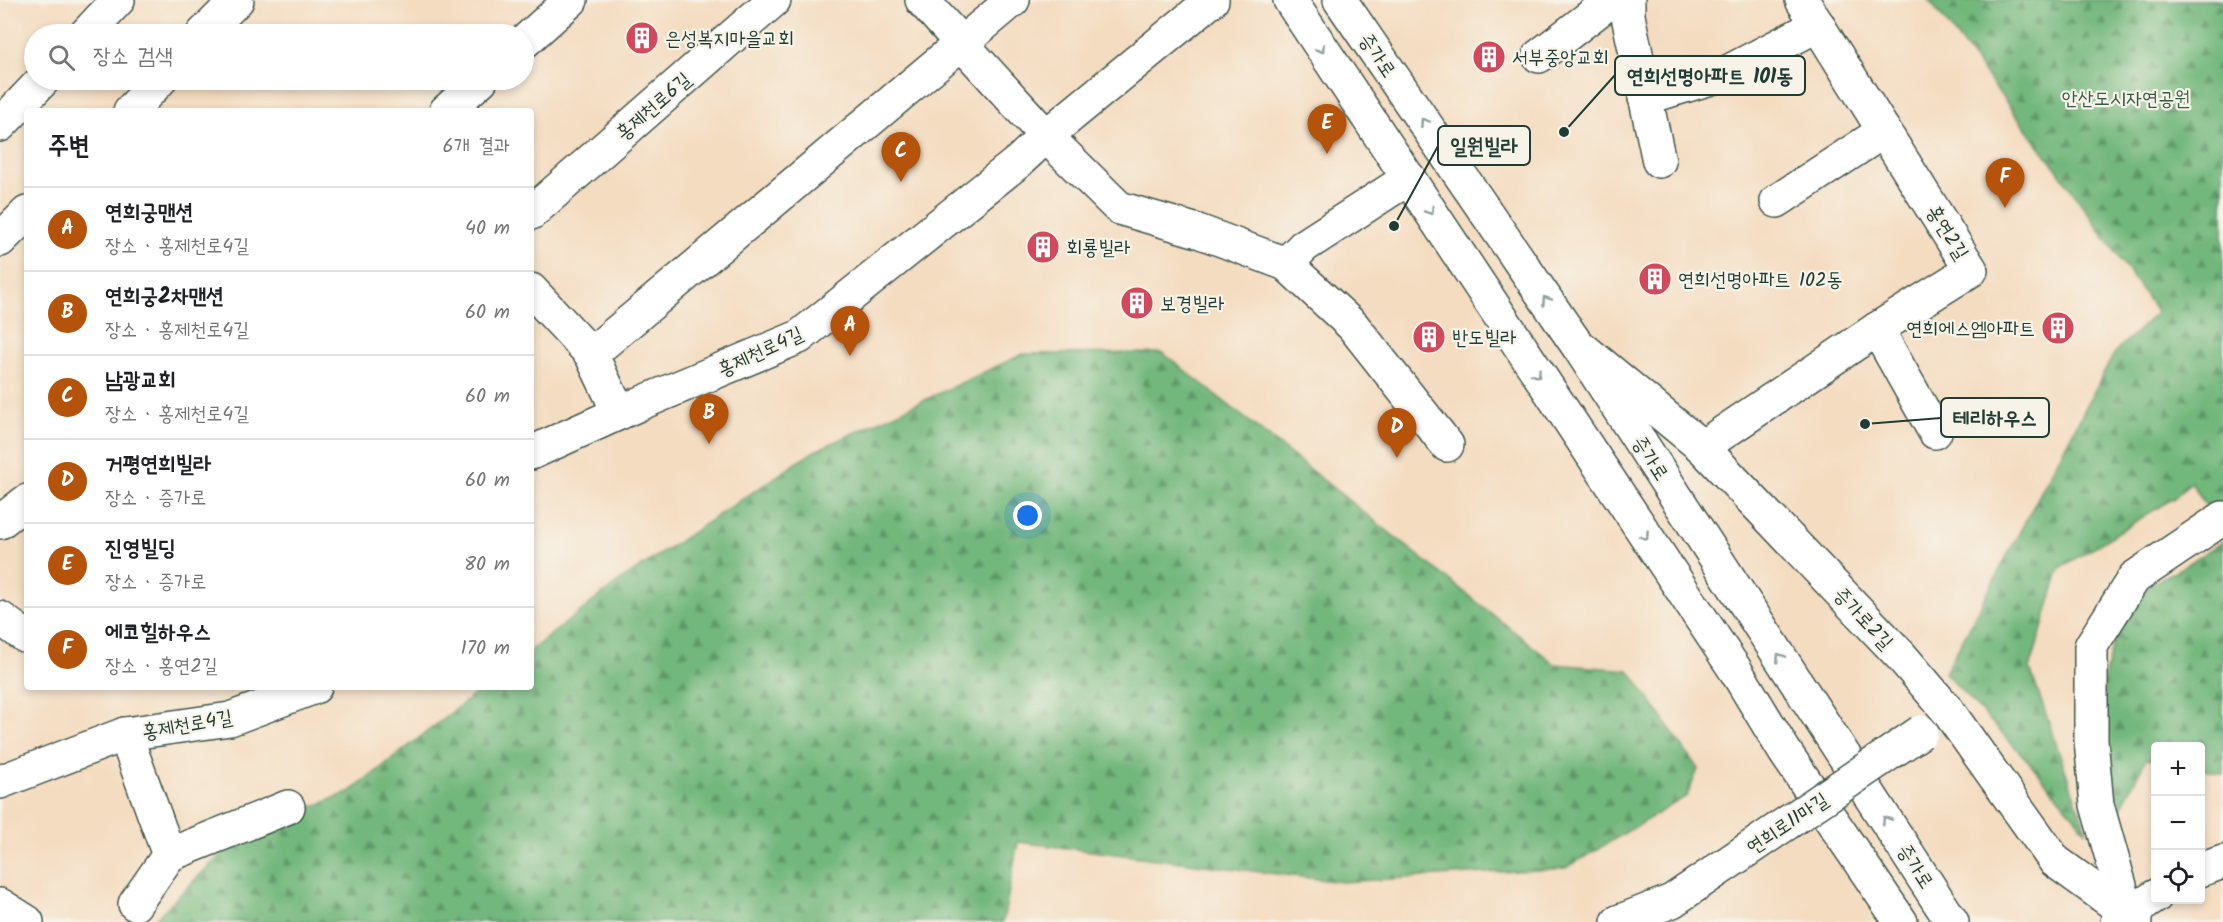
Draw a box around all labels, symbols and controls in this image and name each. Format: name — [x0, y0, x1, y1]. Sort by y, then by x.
building icon: 은성복지마을교회 — [624, 20, 660, 56]
search box — [24, 24, 534, 90]
place label: 은성복지마을교회 — [665, 24, 794, 56]
street label: 증가로 — [1350, 27, 1403, 85]
building icon: 서부중앙교회 — [1471, 39, 1507, 75]
text: 장소 검색 — [93, 40, 173, 75]
icon: search — [45, 41, 78, 74]
one-way arrow — [1314, 43, 1326, 53]
place label: 서부중앙교회 — [1512, 43, 1609, 75]
callout: 연희선명아파트 101동 — [1615, 56, 1805, 95]
text: 연희선명아파트 101동 — [1627, 61, 1793, 94]
street label: 홍제천로6길 — [609, 65, 699, 150]
park label: 안산도시자연공원 — [2062, 84, 2190, 116]
pin: E — [1308, 104, 1346, 154]
one-way arrow — [1420, 118, 1431, 129]
text: 주변 — [48, 126, 90, 168]
callout: 일원빌라 — [1438, 126, 1530, 165]
text: 6개 결과 — [443, 131, 510, 163]
text: 일원빌라 — [1450, 131, 1518, 164]
pin: C — [882, 132, 920, 182]
pin: F — [1986, 158, 2024, 208]
text: 연희궁맨션 — [105, 196, 194, 231]
street label: 홍연2길 — [1917, 199, 1976, 267]
one-way arrow — [1423, 204, 1434, 215]
text: A — [61, 213, 74, 245]
text: 40 m — [465, 213, 510, 245]
building icon: 회룡빌라 — [1025, 229, 1061, 265]
text: 장소 · 홍제천로4길 — [105, 231, 249, 263]
place label: 회룡빌라 — [1066, 233, 1130, 265]
building icon: 연희선명아파트 102동 — [1637, 261, 1673, 297]
place label: 연희선명아파트 102동 — [1678, 265, 1843, 297]
text: 연희궁2차맨션 — [105, 280, 224, 315]
building icon: 보경빌라 — [1119, 285, 1155, 321]
place label: 보경빌라 — [1160, 289, 1224, 321]
one-way arrow — [1542, 296, 1553, 307]
text: B — [61, 297, 74, 329]
text: 60 m — [465, 297, 510, 329]
pin: A — [830, 306, 870, 356]
building icon: 연희에스엠아파트 — [2040, 310, 2076, 346]
place label: 연희에스엠아파트 — [1906, 314, 2035, 346]
text: 장소 · 홍제천로4길 — [105, 315, 249, 347]
street label: 홍제천로4길 — [713, 319, 809, 387]
building icon: 반도빌라 — [1411, 319, 1447, 355]
place label: 반도빌라 — [1452, 323, 1516, 355]
text: 남광교회 — [105, 364, 176, 399]
one-way arrow — [1530, 367, 1541, 378]
text: C — [61, 381, 74, 413]
text: 60 m — [465, 381, 510, 413]
pin: B — [690, 394, 728, 444]
callout: 테리하우스 — [1941, 398, 2049, 437]
text: 장소 · 홍제천로4길 — [105, 399, 249, 431]
text: 테리하우스 — [1953, 403, 2037, 436]
pin: D — [1378, 408, 1416, 458]
street label: 증가로 — [1623, 430, 1676, 488]
text: 거평연희빌라 — [105, 448, 211, 483]
text: D — [61, 465, 74, 497]
text: 60 m — [465, 465, 510, 497]
text: 장소 · 증가로 — [105, 483, 206, 515]
your location — [1013, 501, 1042, 530]
one-way arrow — [1638, 530, 1650, 540]
text: 진영빌딩 — [105, 532, 176, 567]
text: E — [62, 549, 73, 581]
text: 80 m — [464, 549, 510, 581]
text: 장소 · 증가로 — [105, 567, 206, 599]
street label: 증가로2길 — [1825, 581, 1900, 658]
text: 에코힐하우스 — [105, 616, 211, 651]
text: F — [62, 633, 73, 665]
text: 170 m — [461, 633, 510, 665]
text: 장소 · 홍연2길 — [105, 651, 218, 683]
one-way arrow — [1776, 652, 1787, 663]
street label: 홍제천로4길 — [140, 702, 235, 750]
map controls — [2151, 742, 2205, 904]
button: + — [2151, 742, 2205, 796]
street label: 연희로11마길 — [1741, 785, 1836, 864]
button: − — [2151, 796, 2205, 850]
one-way arrow — [1882, 816, 1893, 827]
street label: 증가로 — [1888, 838, 1941, 896]
button: locate — [2151, 850, 2205, 904]

